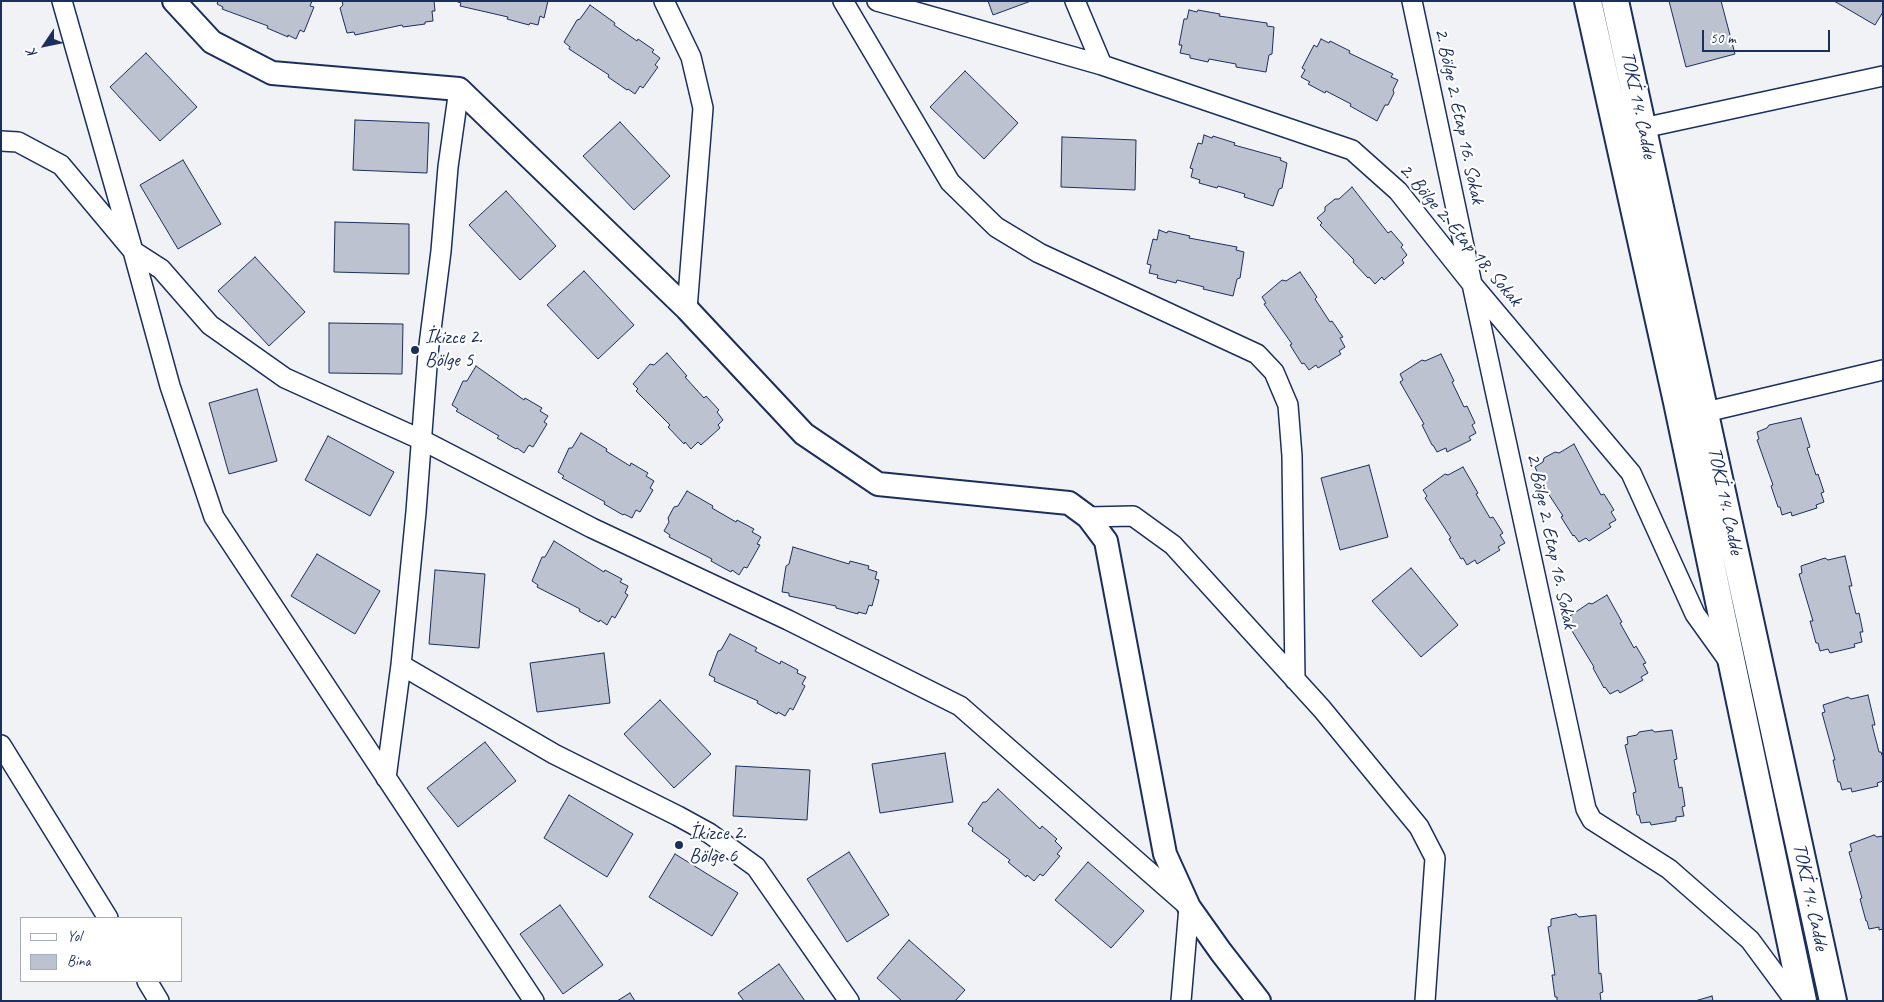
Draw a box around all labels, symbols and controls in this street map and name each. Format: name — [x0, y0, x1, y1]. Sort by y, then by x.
north arrow — [20, 20, 70, 70]
scale bar — [1704, 20, 1832, 52]
street label: 2. Bölge 2. Etap 16. Sokak — [1429, 26, 1489, 206]
text: 50 m — [1710, 29, 1736, 48]
text: K — [23, 46, 41, 61]
street label: TOKİ 14. Cadde — [1615, 49, 1661, 161]
street label: 2. Bölge 2. Etap 18. Sokak — [1393, 159, 1527, 311]
place label: İkizce 2. Bölge 5 — [425, 326, 482, 373]
marker: İkizce 2. Bölge 5 — [409, 344, 421, 356]
street label: TOKİ 14. Cadde — [1702, 445, 1748, 557]
street label: 2. Bölge 2. Etap 16. Sokak — [1521, 451, 1581, 631]
place label: İkizce 2. Bölge 6 — [689, 822, 746, 869]
marker: İkizce 2. Bölge 6 — [673, 839, 685, 851]
street label: TOKİ 14. Cadde — [1787, 841, 1833, 953]
legend — [20, 917, 182, 982]
text: Yol — [67, 927, 82, 946]
text: Bina — [67, 952, 91, 971]

